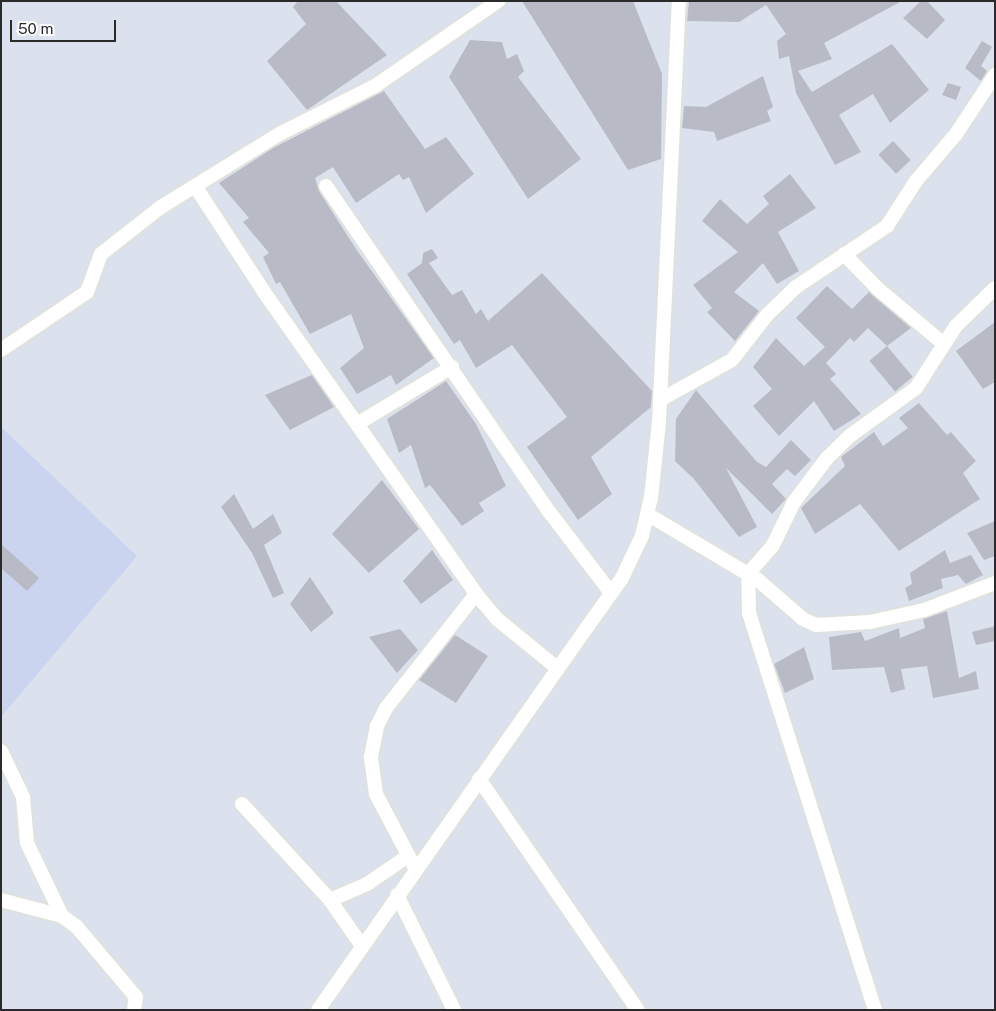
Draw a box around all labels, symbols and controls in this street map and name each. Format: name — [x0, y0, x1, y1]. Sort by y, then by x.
scale bar — [12, 10, 119, 42]
text: 50 m — [18, 20, 53, 37]

